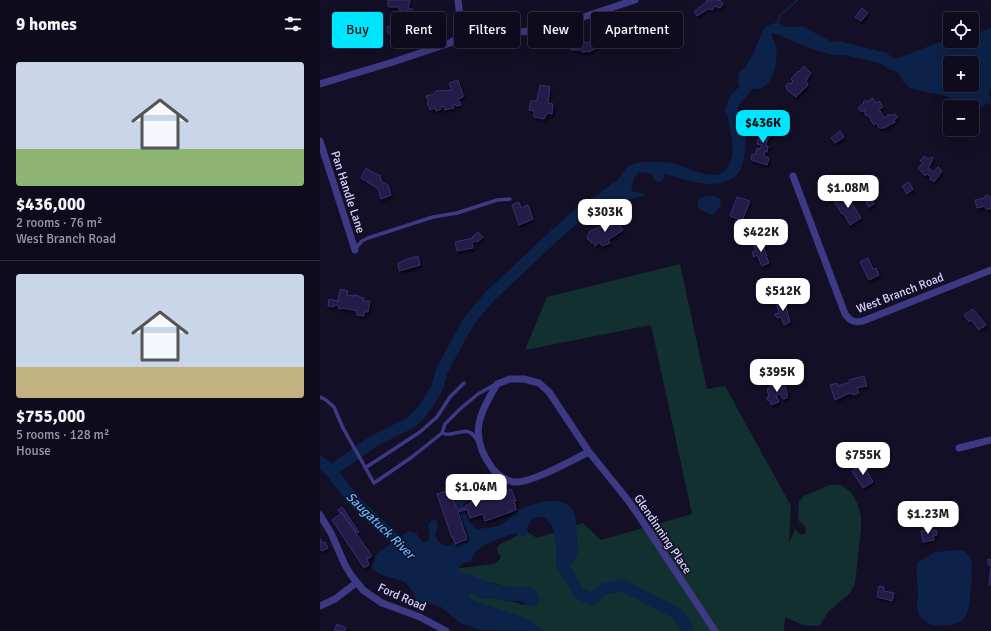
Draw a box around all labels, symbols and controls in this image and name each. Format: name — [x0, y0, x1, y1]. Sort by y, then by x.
chip: Buy — [332, 12, 383, 48]
chip: Rent — [391, 12, 446, 48]
chip: Filters — [454, 12, 520, 48]
chip: New — [528, 12, 583, 48]
chip: Apartment — [591, 12, 683, 48]
map controls — [943, 12, 979, 136]
button: locate — [943, 12, 979, 48]
icon: filters — [282, 13, 304, 35]
text: 9 homes — [16, 14, 77, 35]
button: + — [943, 56, 979, 92]
icon: home — [124, 88, 196, 160]
button: − — [943, 100, 979, 136]
pin: $436K — [735, 110, 791, 144]
text: $436K — [745, 115, 781, 131]
street label: Pan Handle Lane — [327, 149, 368, 235]
pin: $1.08M — [815, 175, 881, 209]
text: $1.08M — [827, 180, 869, 196]
text: $436,000 — [16, 194, 85, 215]
pin: $303K — [577, 199, 633, 233]
text: $303K — [587, 204, 623, 220]
text: 2 rooms · 76 m² — [16, 215, 102, 231]
pin: $422K — [733, 219, 789, 253]
text: $422K — [743, 224, 779, 240]
text: West Branch Road — [16, 231, 116, 247]
street label: West Branch Road — [854, 270, 946, 317]
pin: $512K — [755, 278, 811, 312]
text: $512K — [765, 283, 801, 299]
icon: home — [124, 300, 196, 372]
pin: $395K — [749, 359, 805, 393]
text: $395K — [759, 364, 795, 380]
text: $755,000 — [16, 406, 85, 427]
text: 5 rooms · 128 m² — [16, 427, 109, 443]
pin: $755K — [835, 442, 891, 476]
text: House — [16, 443, 51, 459]
text: $755K — [845, 447, 881, 463]
pin: $1.04M — [443, 474, 509, 508]
text: $1.04M — [455, 479, 497, 495]
water label: Saugatuck River — [343, 489, 420, 564]
street label: Glendinning Place — [630, 491, 695, 577]
pin: $1.23M — [895, 501, 961, 535]
text: $1.23M — [907, 506, 949, 522]
street label: Ford Road — [375, 580, 428, 615]

